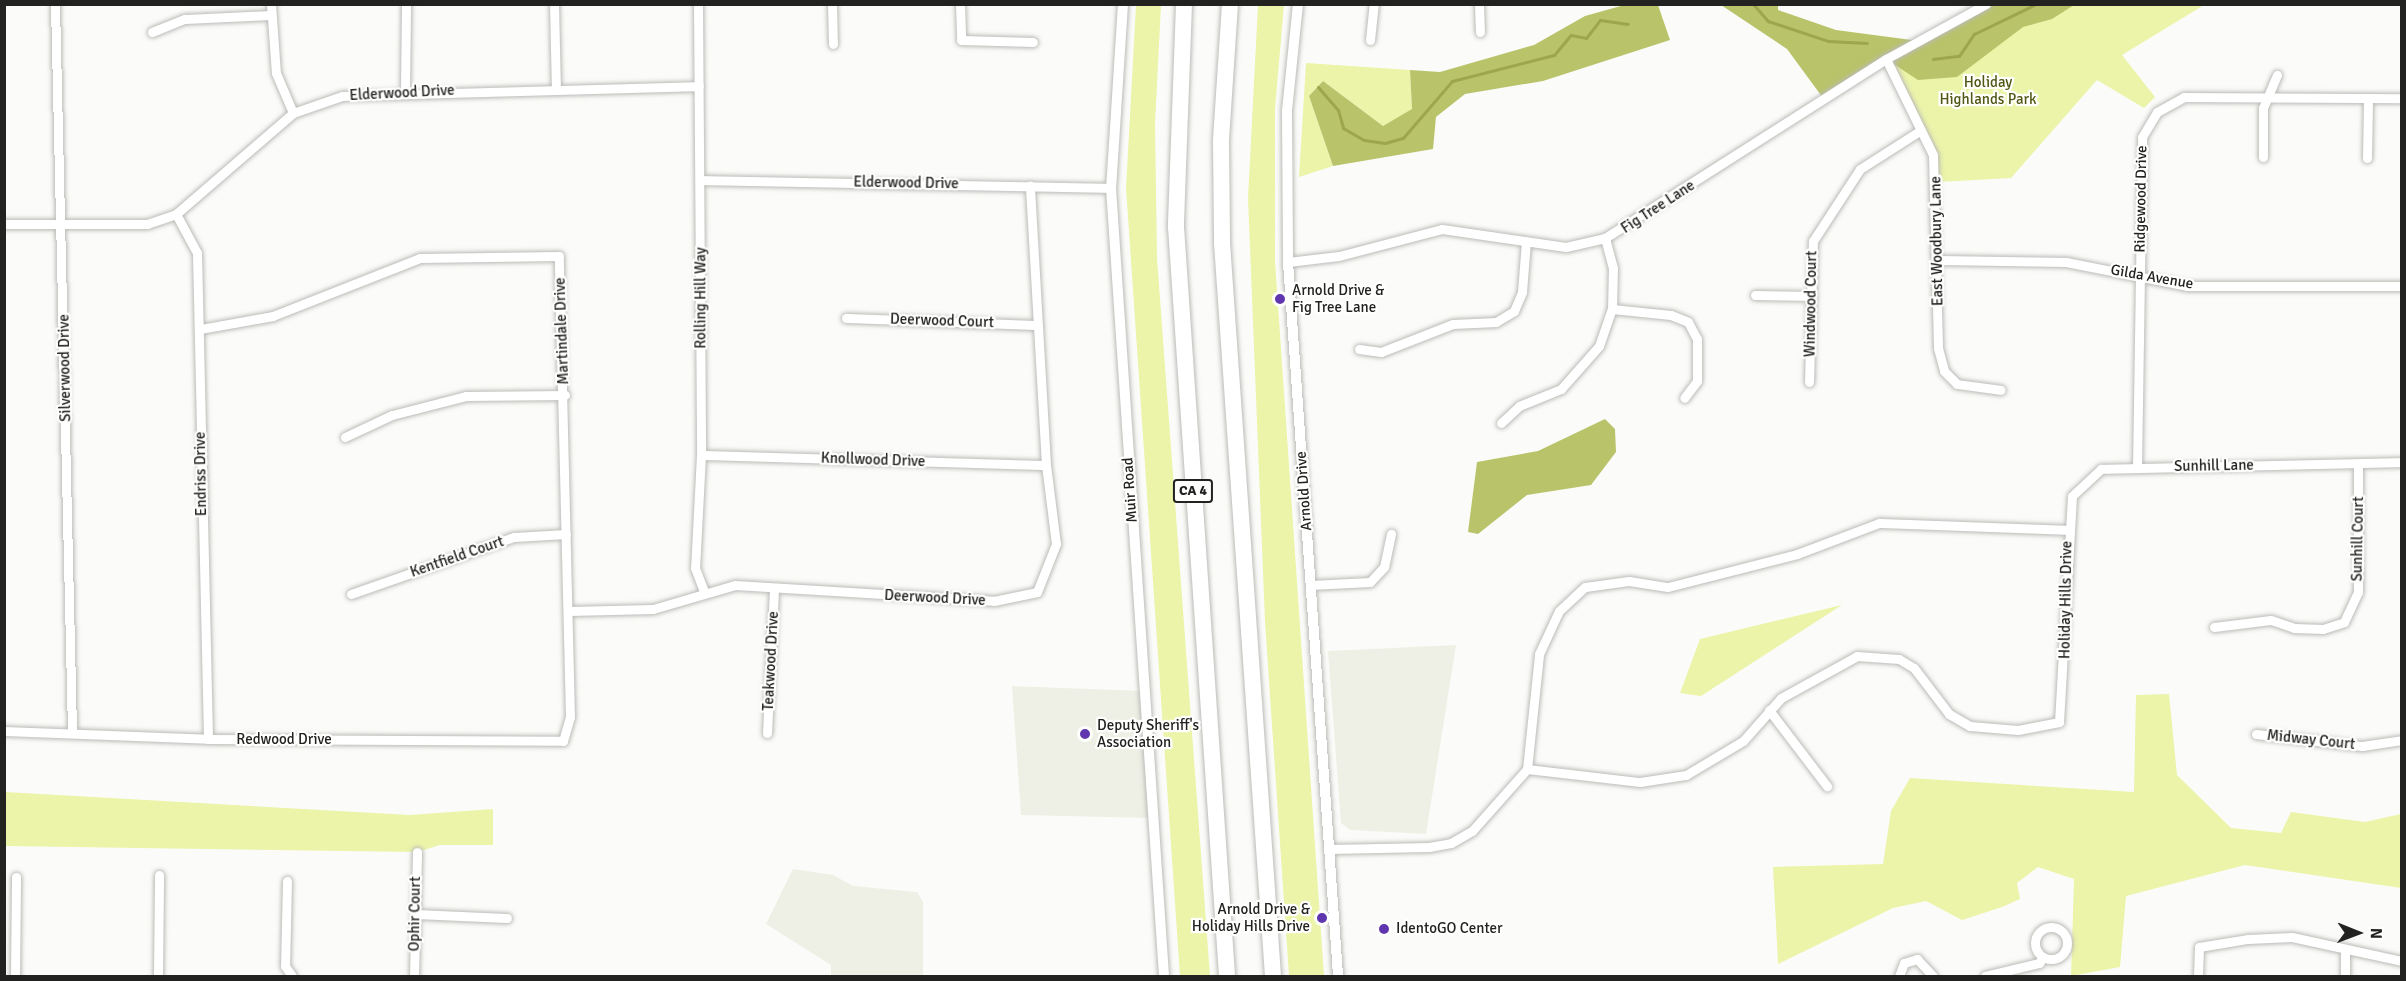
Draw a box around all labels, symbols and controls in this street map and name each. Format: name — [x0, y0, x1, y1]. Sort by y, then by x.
park label: Holiday Highlands Park — [1939, 73, 2037, 108]
street label: Elderwood Drive — [349, 81, 455, 105]
street label: Ridgewood Drive — [2131, 145, 2151, 253]
street label: Elderwood Drive — [853, 173, 959, 193]
street label: Fig Tree Lane — [1618, 176, 1698, 238]
street label: East Woodbury Lane — [1927, 176, 1947, 306]
street label: Rolling Hill Way — [692, 247, 710, 349]
street label: Windwood Court — [1801, 251, 1821, 357]
street label: Gilda Avenue — [2109, 261, 2195, 293]
street label: Martindale Drive — [551, 277, 573, 385]
place label: Arnold Drive & Fig Tree Lane — [1292, 281, 1384, 316]
marker: Arnold Drive & Fig Tree Lane — [1273, 292, 1287, 306]
street label: Deerwood Court — [890, 310, 994, 332]
street label: Silverwood Drive — [55, 314, 75, 422]
street label: Endriss Drive — [191, 432, 211, 516]
street label: Knollwood Drive — [820, 449, 926, 471]
street label: Arnold Drive — [1292, 451, 1316, 531]
street label: Sunhill Lane — [2174, 456, 2254, 476]
street label: Muir Road — [1119, 457, 1141, 523]
road number: CA 4 — [1172, 480, 1214, 502]
street label: Sunhill Court — [2348, 496, 2368, 582]
street label: Kentfield Court — [408, 533, 506, 581]
street label: Holiday Hills Drive — [2056, 541, 2076, 659]
street label: Deerwood Drive — [884, 586, 986, 610]
street label: Teakwood Drive — [759, 611, 783, 711]
place label: Deputy Sheriff's Association — [1097, 716, 1199, 751]
street label: Midway Court — [2266, 726, 2356, 754]
marker: Deputy Sheriff's Association — [1078, 727, 1092, 741]
street label: Redwood Drive — [236, 731, 332, 749]
street label: Ophir Court — [405, 876, 425, 952]
place label: Arnold Drive & Holiday Hills Drive — [1192, 900, 1310, 935]
north arrow — [2328, 903, 2388, 963]
marker: Arnold Drive & Holiday Hills Drive — [1315, 911, 1329, 925]
place label: IdentoGO Center — [1396, 920, 1503, 938]
marker: IdentoGO Center — [1377, 922, 1391, 936]
text: N — [2366, 928, 2386, 939]

